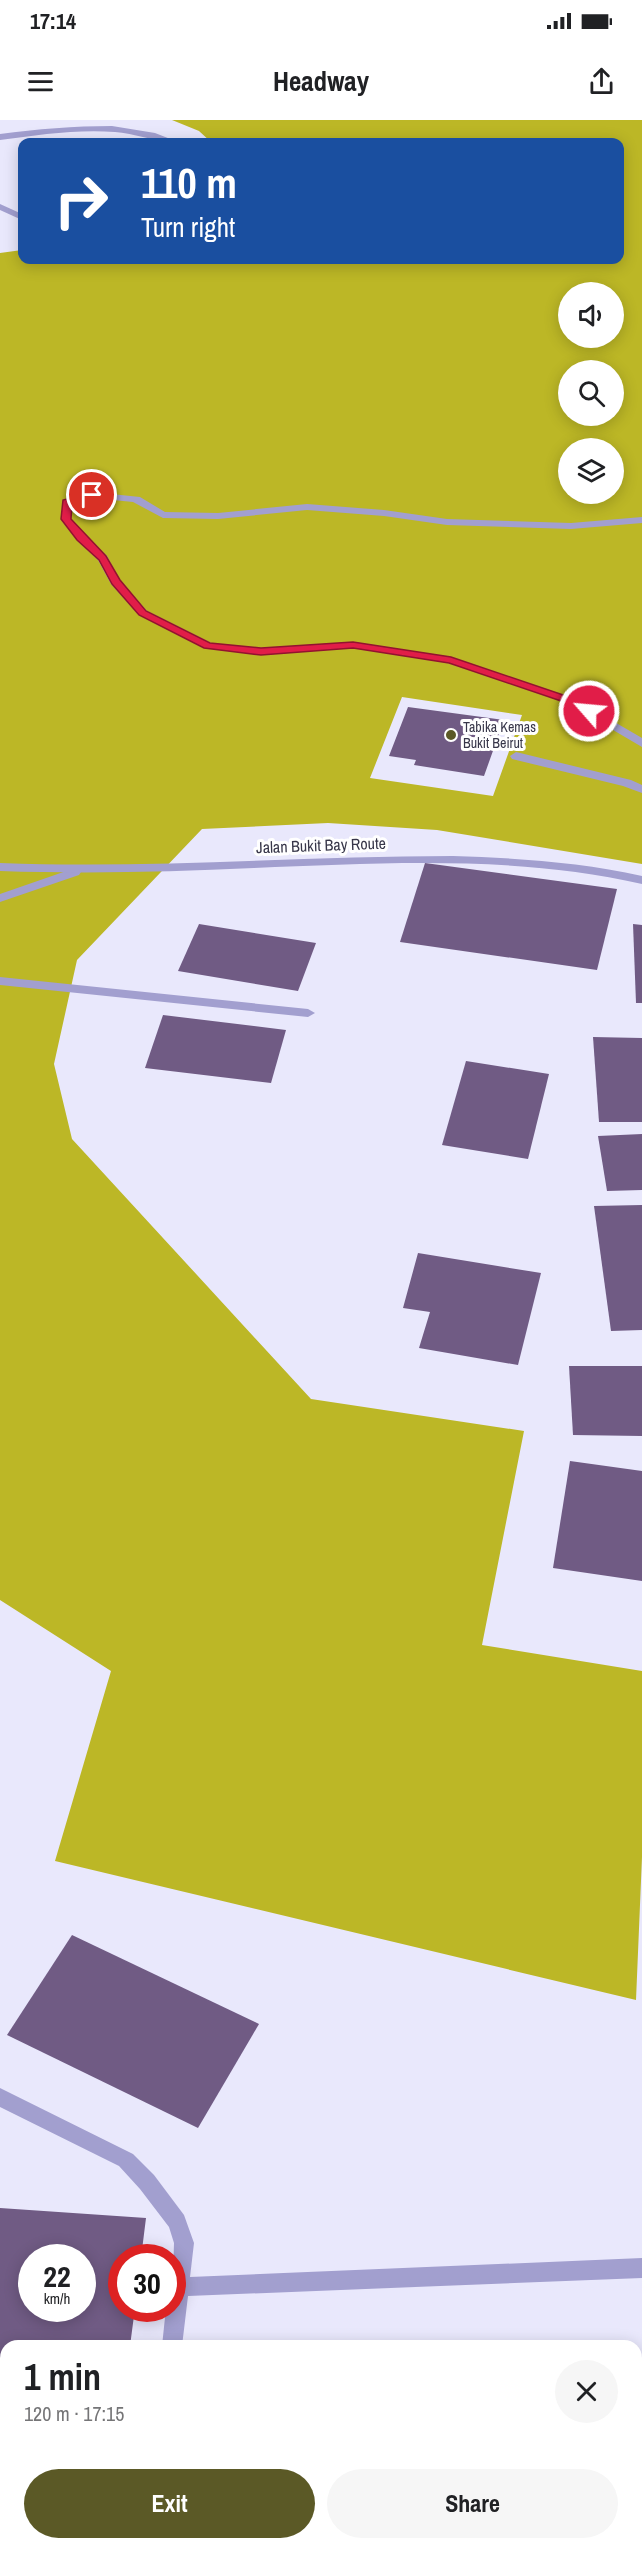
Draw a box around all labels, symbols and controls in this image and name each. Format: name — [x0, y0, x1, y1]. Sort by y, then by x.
text: 17:14 — [30, 6, 76, 36]
text: Headway — [273, 63, 369, 99]
icon: menu — [24, 65, 57, 98]
icon: share — [585, 65, 618, 98]
text: 110 m — [141, 155, 237, 211]
icon: right — [42, 162, 120, 240]
text: Turn right — [141, 209, 235, 245]
map controls — [558, 282, 624, 504]
button: sound — [558, 282, 624, 348]
button: search — [558, 360, 624, 426]
button: layers — [558, 438, 624, 504]
pin — [66, 469, 117, 520]
icon: arrive — [75, 478, 108, 511]
position arrow — [557, 679, 621, 743]
place label: Tabika Kemas Bukit Beirut — [463, 718, 536, 752]
marker: Tabika Kemas Bukit Beirut — [444, 728, 458, 742]
street label: Jalan Bukit Bay Route — [256, 832, 386, 858]
speed limit sign: 30 — [108, 2244, 186, 2322]
text: 22 — [43, 2256, 71, 2296]
text: km/h — [44, 2288, 70, 2309]
text: 1 min — [24, 2353, 101, 2401]
button: close — [555, 2360, 618, 2423]
text: 120 m · 17:15 — [24, 2400, 124, 2427]
button: Exit — [24, 2469, 315, 2538]
button: Share — [327, 2469, 618, 2538]

